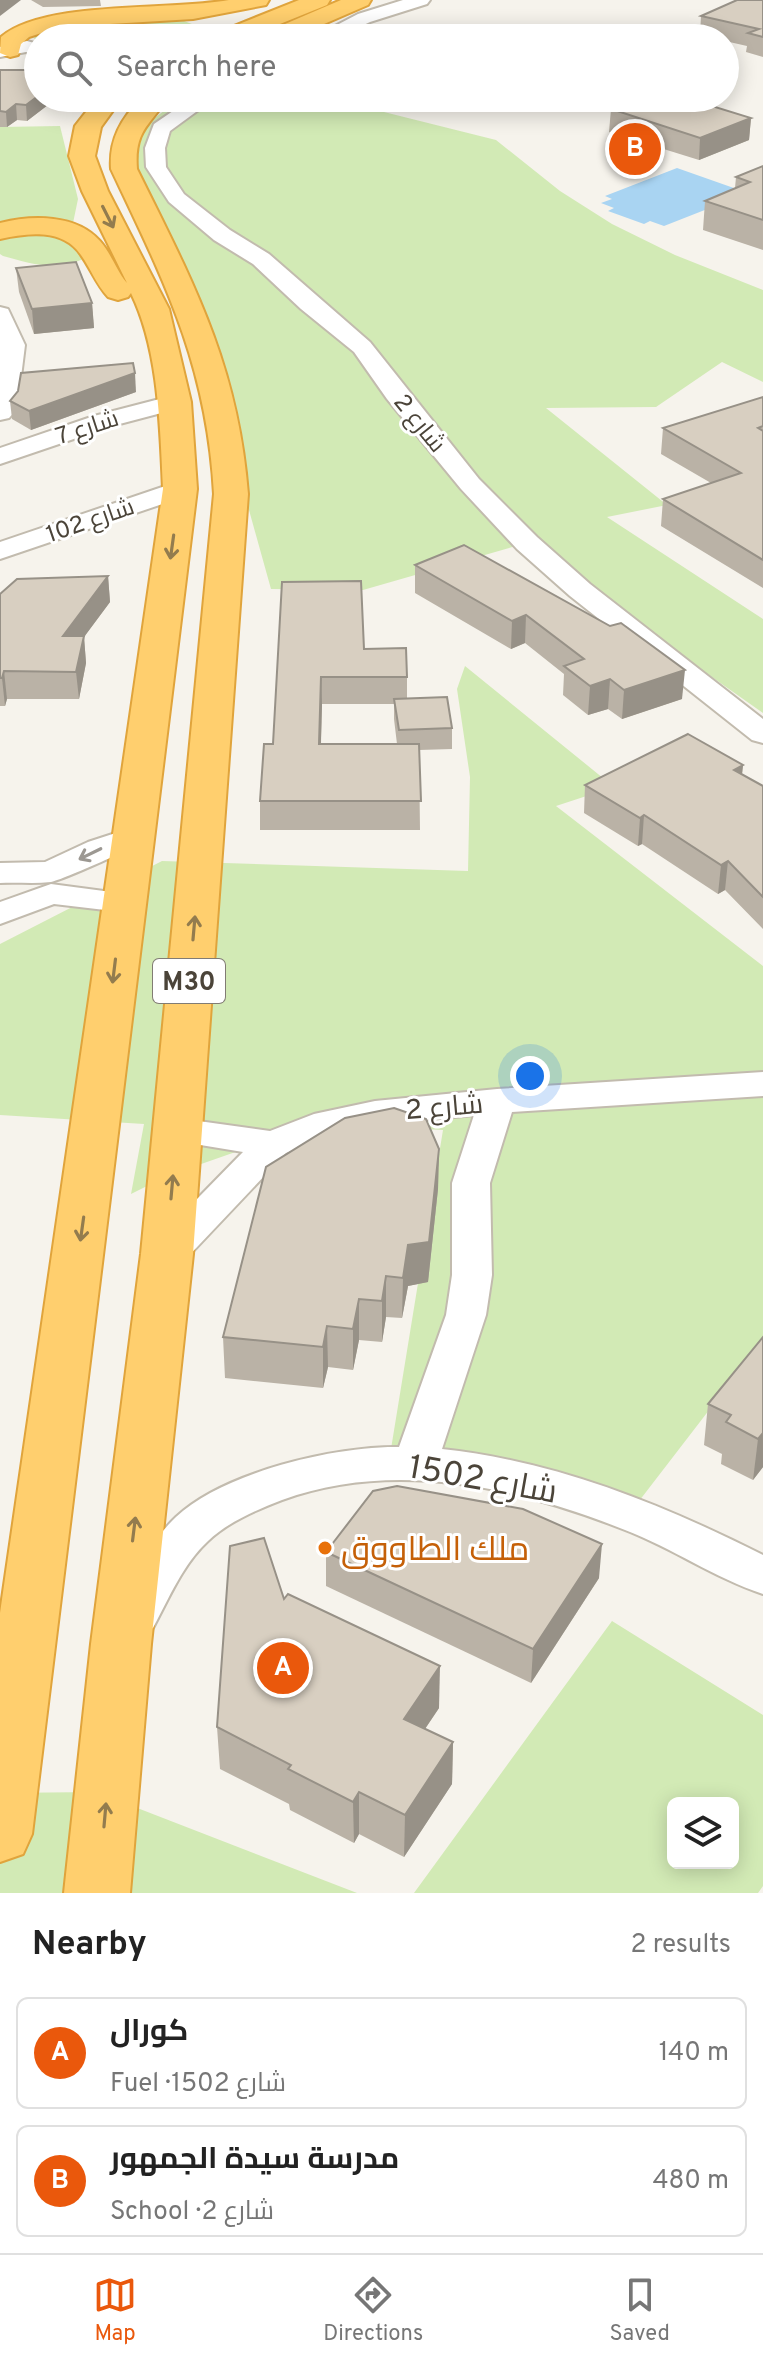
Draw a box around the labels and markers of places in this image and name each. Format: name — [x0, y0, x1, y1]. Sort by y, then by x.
pin: B — [609, 119, 661, 179]
place label: ملك الطاووق — [341, 1530, 529, 1573]
marker: ملك الطاووق — [316, 1539, 334, 1557]
pin: A — [257, 1638, 309, 1698]

